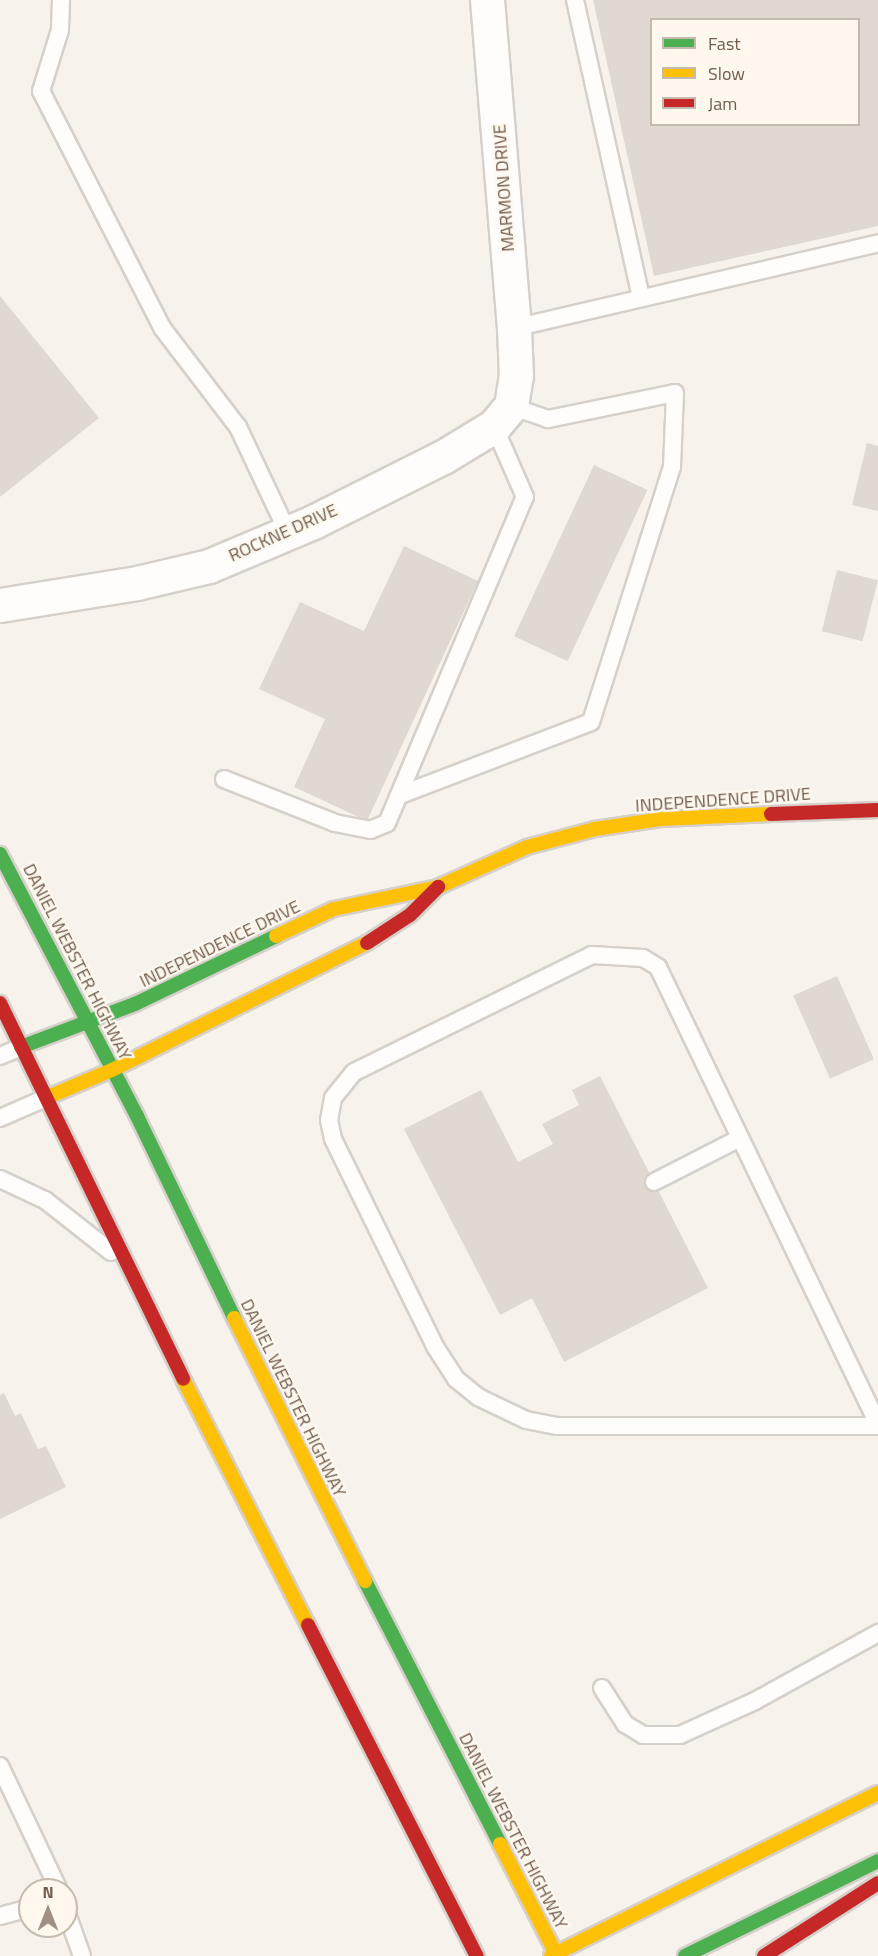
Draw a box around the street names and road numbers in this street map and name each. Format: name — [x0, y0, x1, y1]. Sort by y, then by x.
street label: MARMON DRIVE — [489, 124, 519, 252]
street label: ROCKNE DRIVE — [225, 499, 341, 567]
street label: INDEPENDENCE DRIVE — [634, 783, 812, 817]
street label: DANIEL WEBSTER HIGHWAY — [18, 860, 136, 1064]
street label: INDEPENDENCE DRIVE — [136, 896, 304, 992]
street label: DANIEL WEBSTER HIGHWAY — [236, 1296, 350, 1500]
street label: DANIEL WEBSTER HIGHWAY — [454, 1729, 572, 1933]

